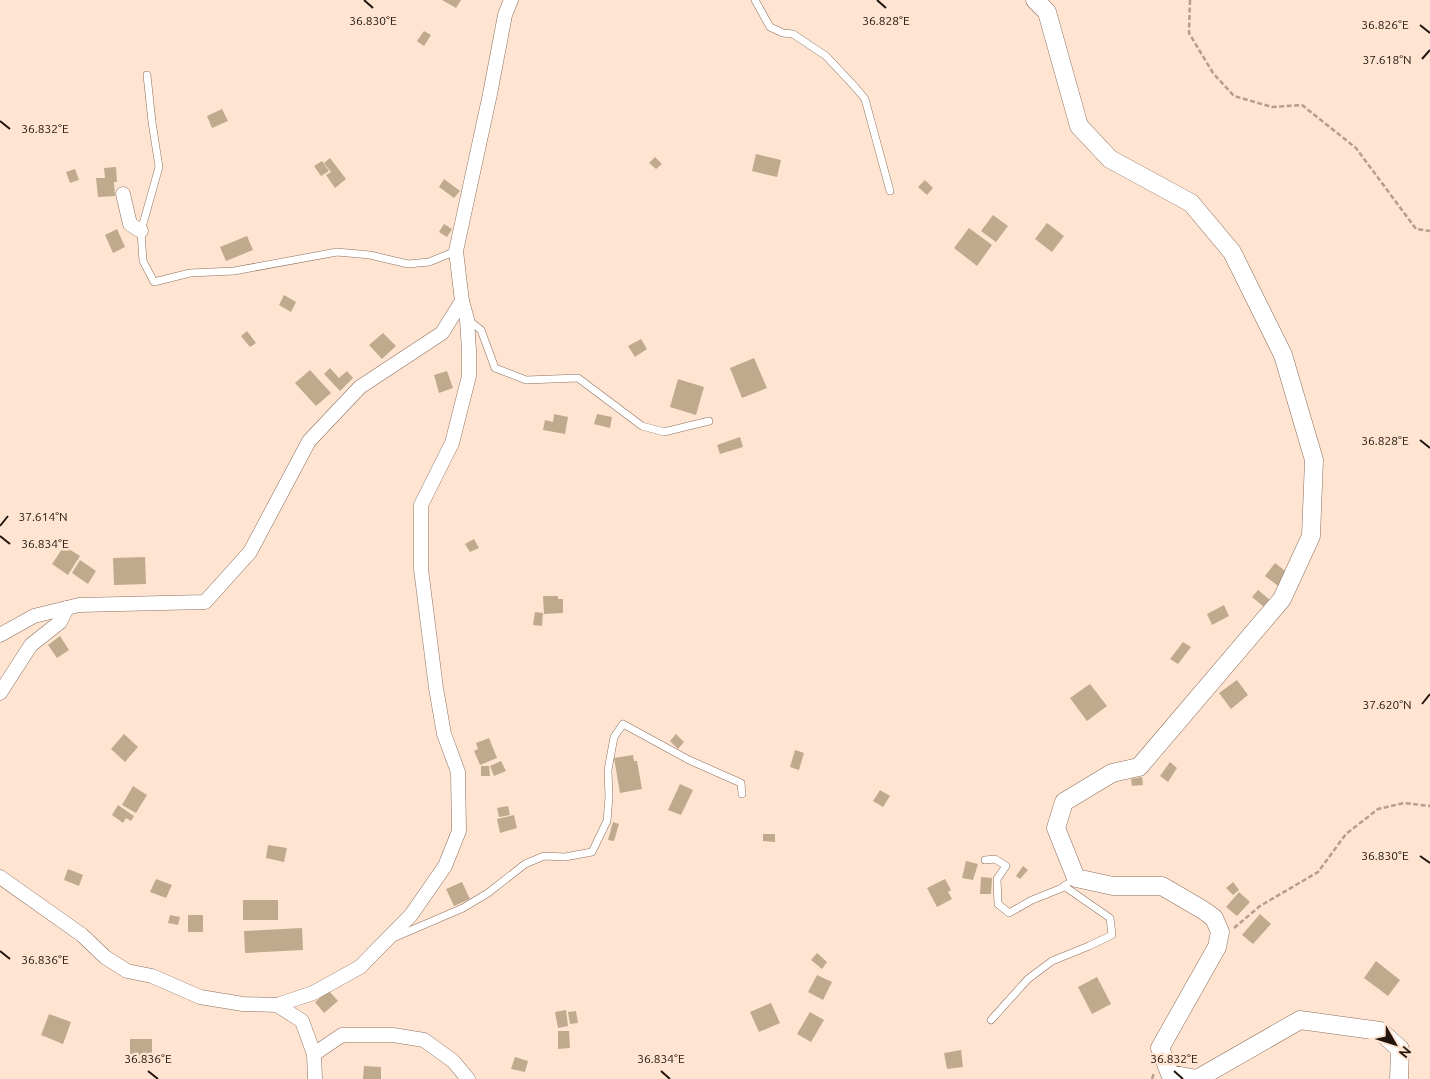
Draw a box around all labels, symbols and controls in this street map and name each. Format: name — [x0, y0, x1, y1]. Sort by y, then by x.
text: 36.830°E — [349, 14, 397, 27]
text: 36.828°E — [862, 14, 910, 27]
text: 36.826°E — [1361, 18, 1409, 31]
text: 37.618°N — [1362, 53, 1412, 66]
text: 36.832°E — [21, 122, 69, 135]
text: 36.828°E — [1361, 434, 1409, 447]
text: 37.614°N — [18, 510, 68, 523]
text: 36.834°E — [21, 537, 69, 550]
text: 37.620°N — [1362, 698, 1412, 711]
text: 36.830°E — [1361, 849, 1409, 862]
text: 36.836°E — [21, 953, 69, 966]
north arrow — [1370, 1019, 1420, 1069]
text: N — [1396, 1043, 1415, 1061]
text: 36.836°E — [124, 1052, 172, 1065]
text: 36.834°E — [637, 1052, 685, 1065]
text: 36.832°E — [1150, 1052, 1198, 1065]

